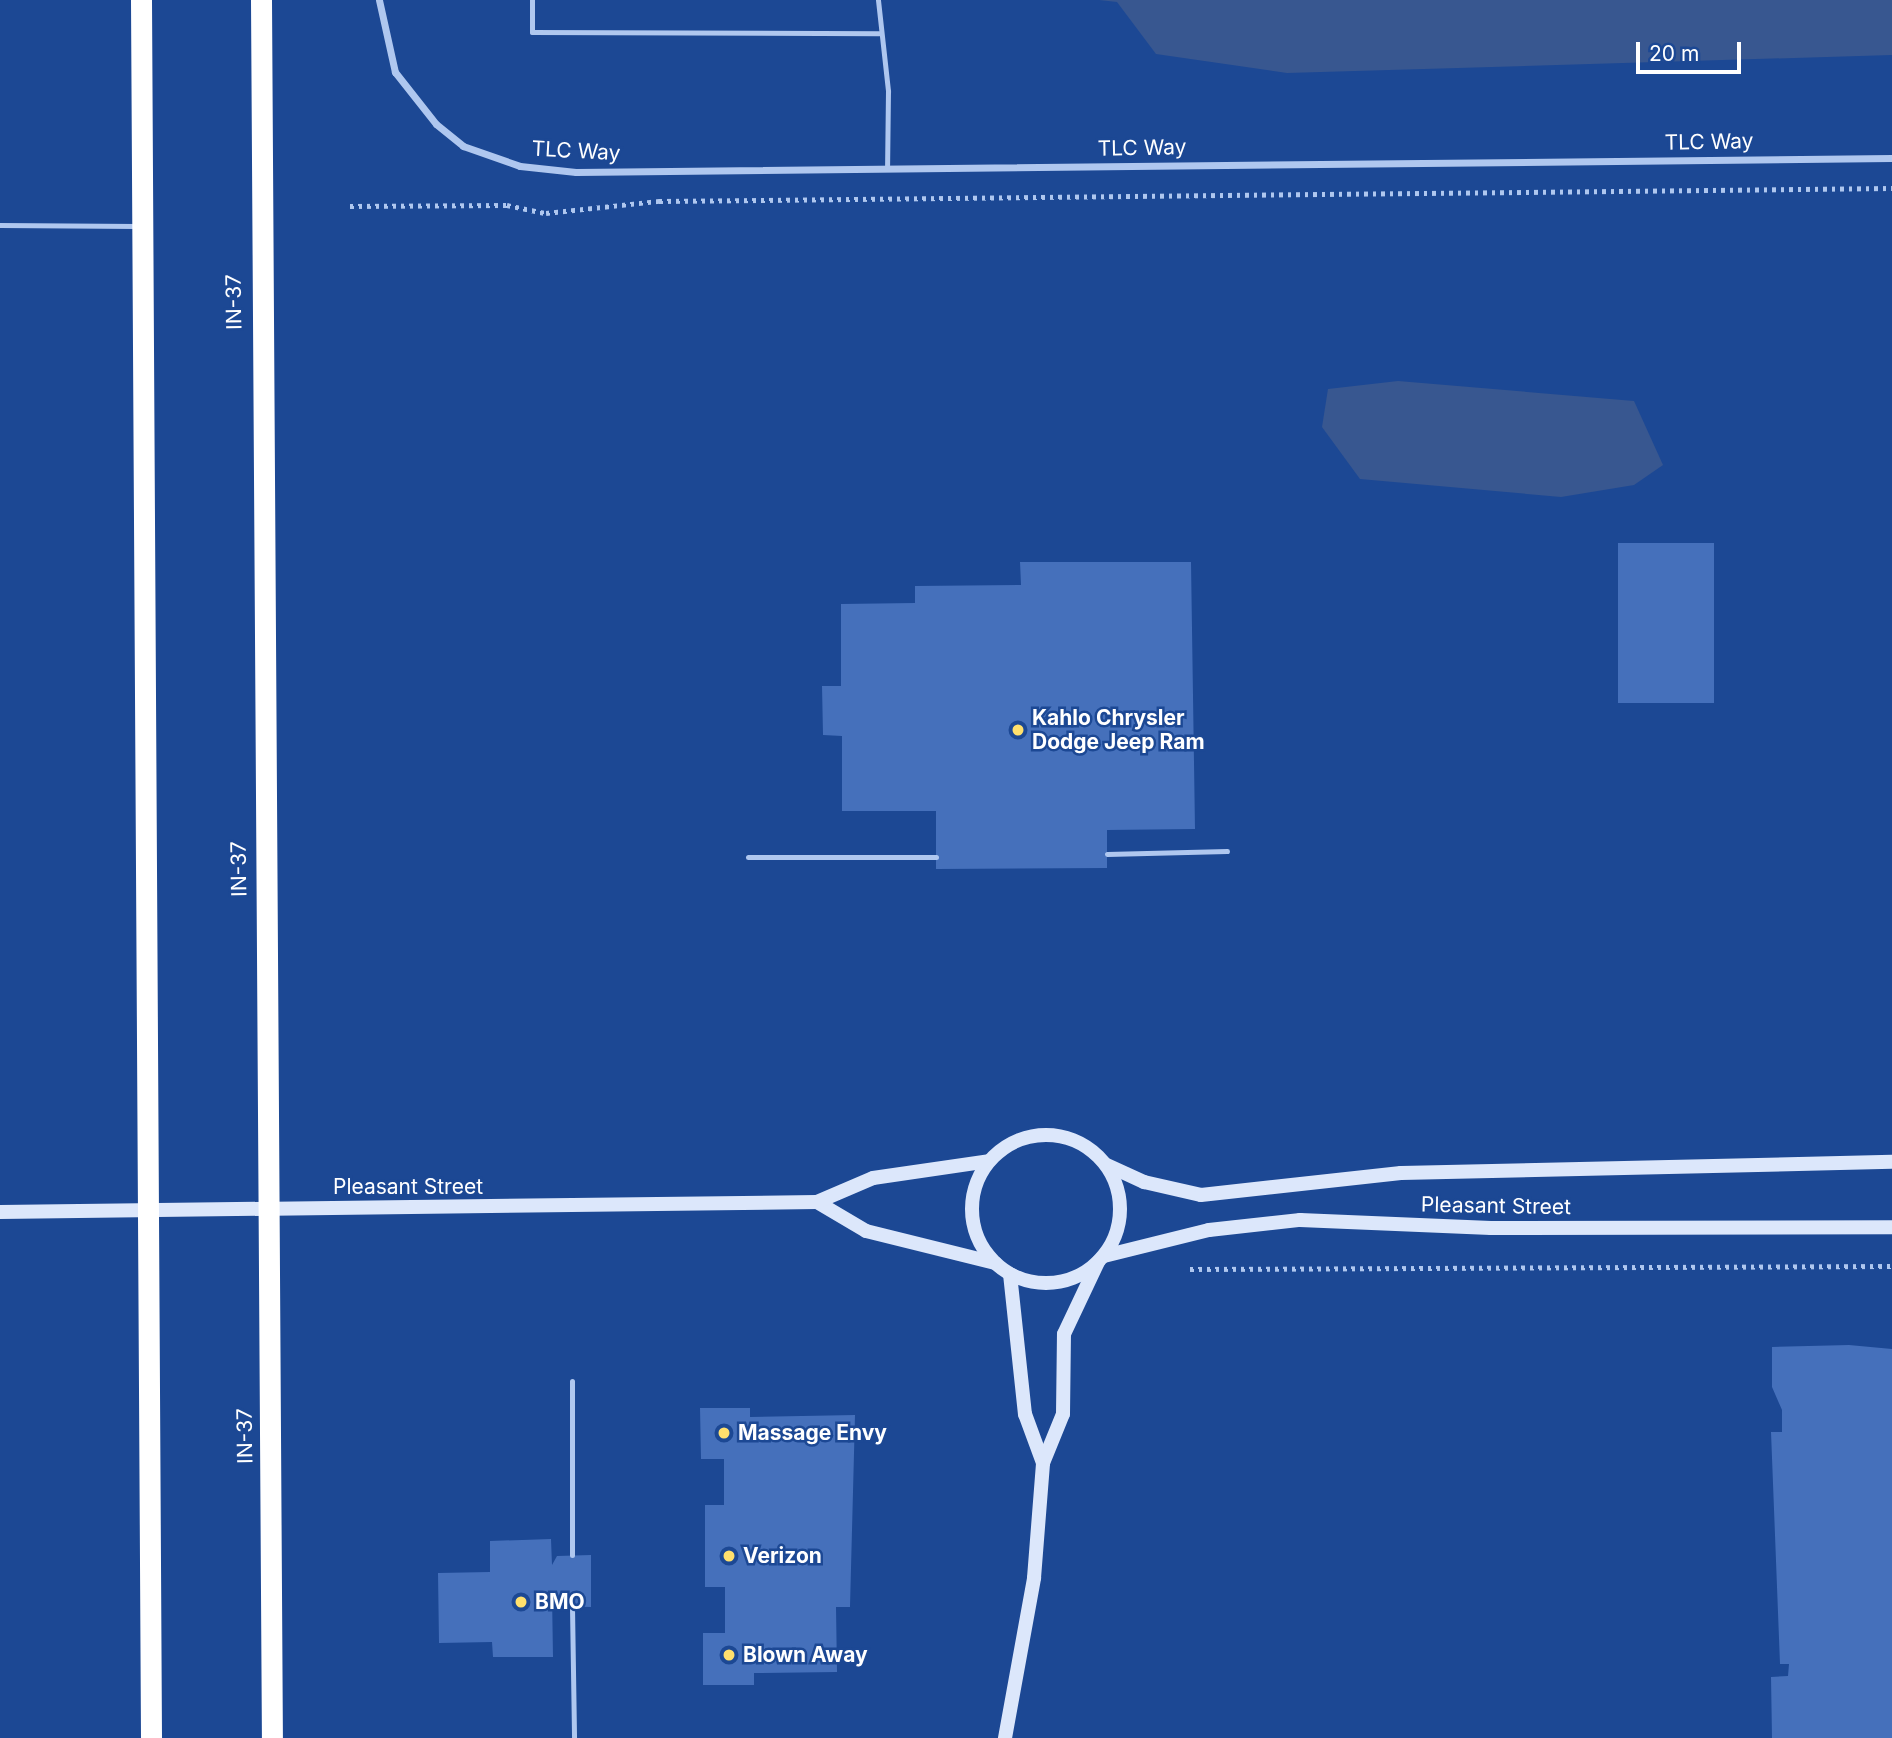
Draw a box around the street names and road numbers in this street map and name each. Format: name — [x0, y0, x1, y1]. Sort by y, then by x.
street label: TLC Way — [1664, 129, 1754, 155]
street label: TLC Way — [1097, 135, 1187, 161]
street label: TLC Way — [531, 136, 621, 166]
street label: IN-37 — [221, 274, 247, 330]
street label: IN-37 — [226, 841, 252, 897]
street label: Pleasant Street — [333, 1174, 483, 1200]
street label: Pleasant Street — [1421, 1192, 1571, 1220]
street label: IN-37 — [232, 1408, 258, 1464]

